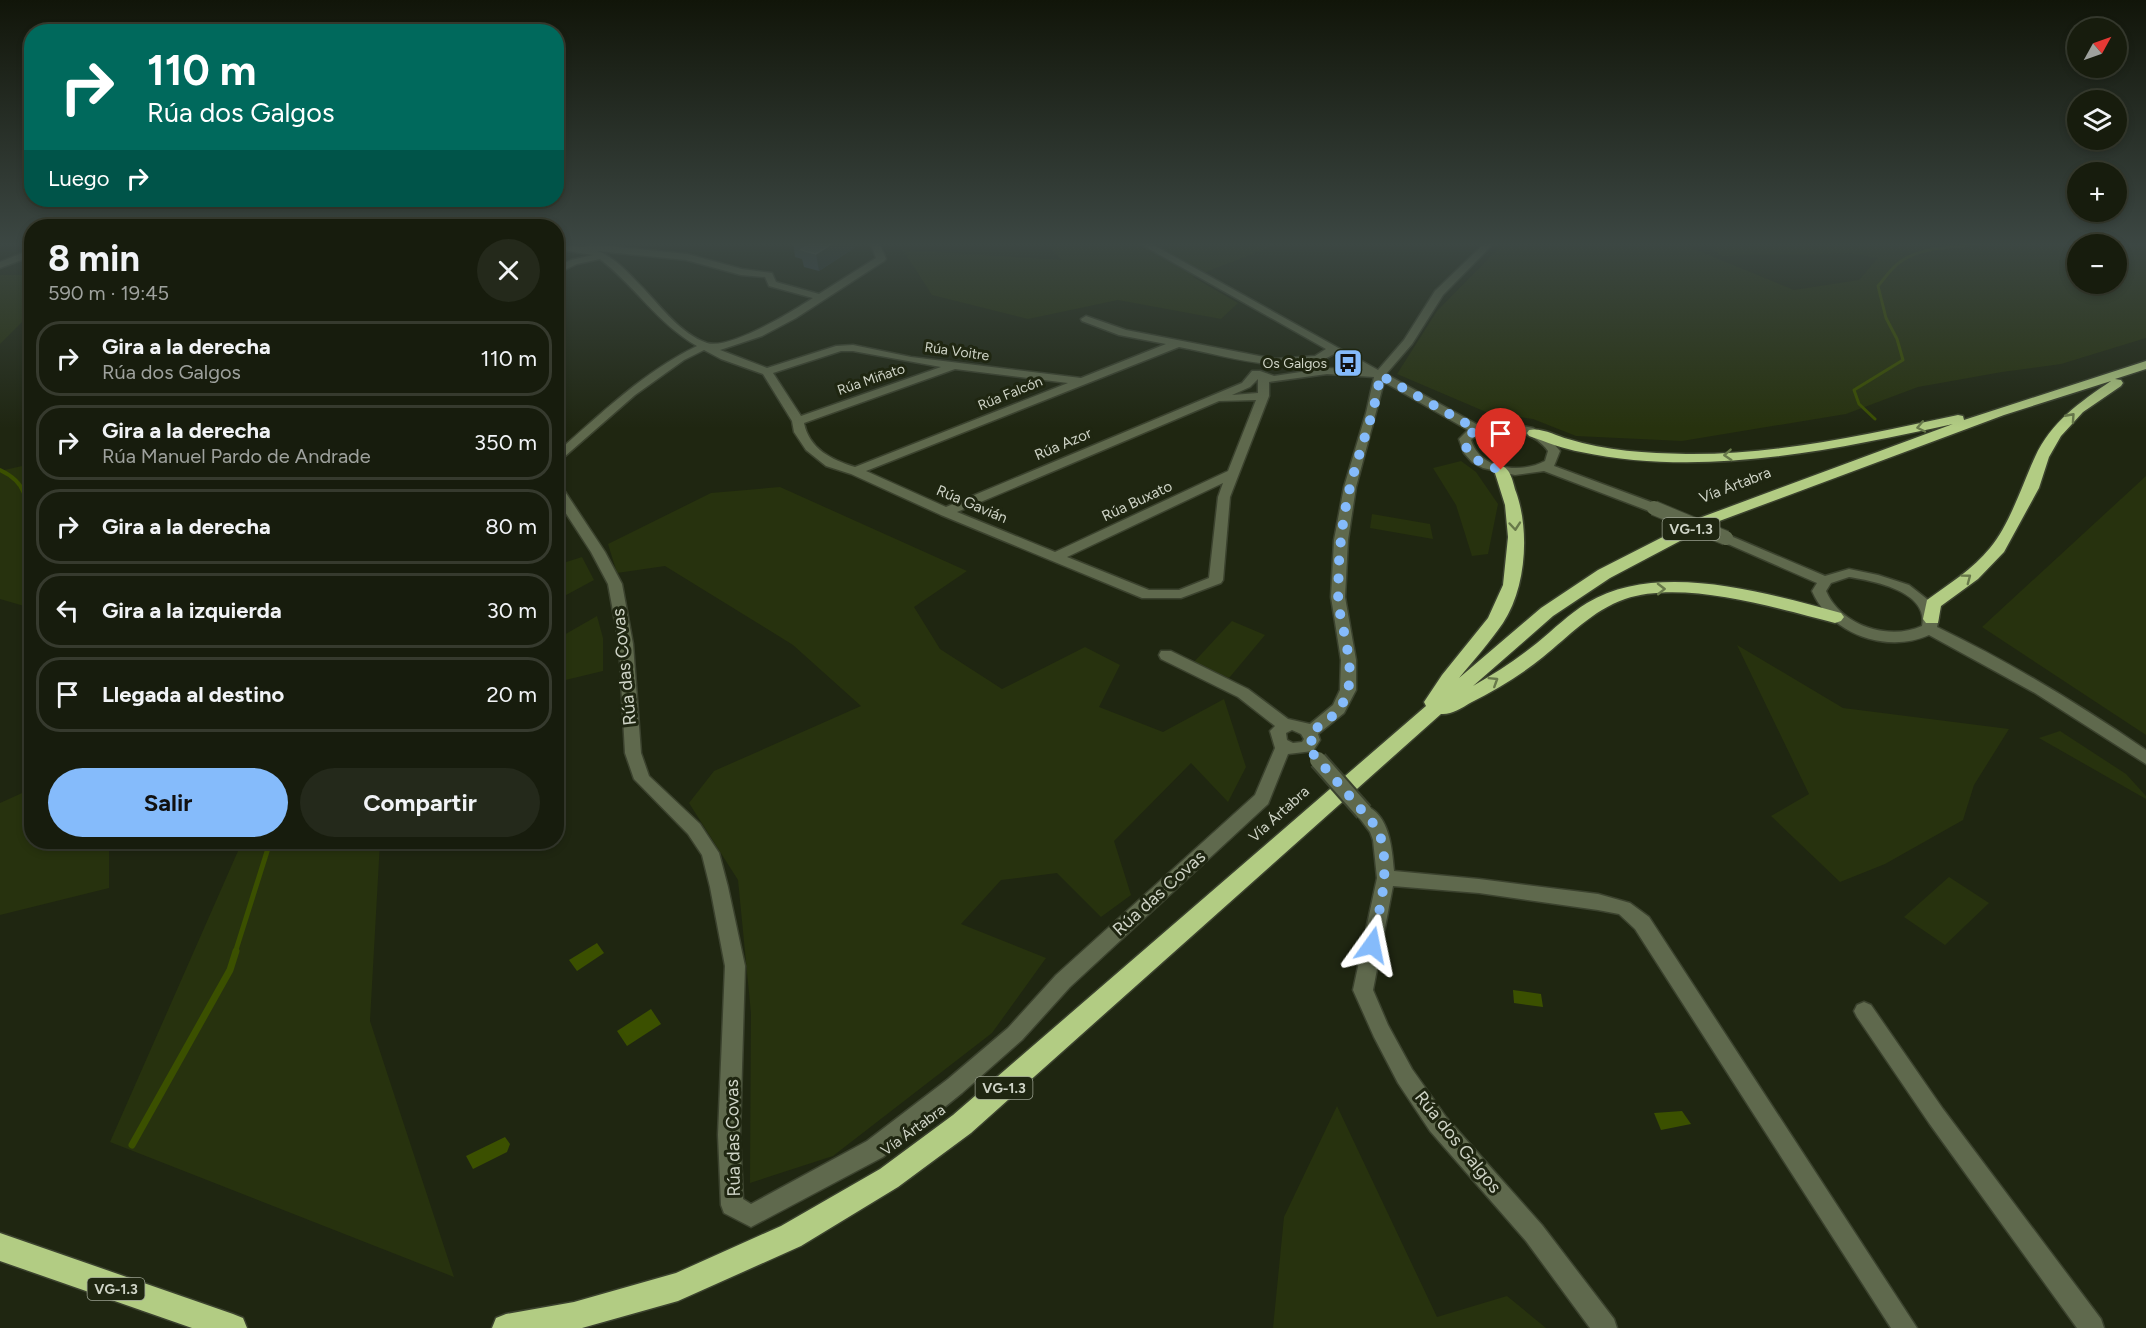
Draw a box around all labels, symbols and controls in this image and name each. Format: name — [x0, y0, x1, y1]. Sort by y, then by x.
north arrow — [2067, 18, 2127, 78]
map controls — [2067, 18, 2127, 294]
text: 110 m — [147, 45, 256, 96]
icon: right — [48, 48, 126, 126]
button: layers — [2067, 90, 2127, 150]
text: Rúa dos Galgos — [147, 96, 334, 129]
icon: right — [121, 162, 154, 195]
button: + — [2067, 162, 2127, 222]
text: Luego — [48, 165, 109, 192]
button: − — [2067, 234, 2127, 294]
text: 8 min — [48, 237, 140, 280]
button: close — [477, 239, 540, 302]
text: 590 m · 19:45 — [48, 281, 169, 305]
text: Gira a la derecha — [102, 333, 271, 360]
street label: Rúa Voitre — [923, 339, 991, 365]
icon: right — [51, 342, 84, 375]
text: 110 m — [481, 345, 537, 372]
bus stop icon: Os Galgos — [1332, 347, 1364, 379]
place label: Os Galgos — [1262, 355, 1327, 372]
text: Rúa dos Galgos — [102, 360, 241, 384]
street label: Rúa Miñato — [835, 360, 907, 399]
street label: Rúa Falcón — [975, 373, 1045, 414]
pin — [1475, 408, 1526, 470]
one-way arrow — [2064, 413, 2075, 423]
text: Gira a la derecha — [102, 417, 271, 444]
icon: arrive — [1484, 417, 1517, 450]
one-way arrow — [1916, 420, 1926, 433]
street label: Rúa Azor — [1032, 424, 1094, 464]
icon: right — [51, 426, 84, 459]
text: 350 m — [474, 429, 537, 456]
text: Rúa Manuel Pardo de Andrade — [102, 444, 371, 468]
one-way arrow — [1723, 448, 1732, 461]
street label: Vía Ártabra — [1697, 463, 1773, 507]
street label: Rúa Buxato — [1099, 477, 1175, 525]
street label: Rúa Gavián — [934, 481, 1010, 527]
icon: right — [51, 510, 84, 543]
text: Gira a la derecha — [102, 513, 271, 540]
text: 80 m — [485, 513, 537, 540]
road number: VG-1.3 — [1662, 518, 1720, 540]
one-way arrow — [1508, 521, 1521, 531]
one-way arrow — [1960, 574, 1971, 585]
one-way arrow — [1657, 583, 1666, 595]
icon: left — [51, 594, 84, 627]
text: Gira a la izquierda — [102, 597, 282, 624]
text: 30 m — [487, 597, 537, 624]
street label: Rúa das Covas — [607, 607, 641, 727]
one-way arrow — [1488, 676, 1498, 688]
icon: arrive — [51, 678, 84, 711]
text: Llegada al destino — [102, 681, 284, 708]
text: 20 m — [486, 681, 537, 708]
button: Salir — [48, 768, 288, 837]
button: Compartir — [300, 768, 540, 837]
street label: Vía Ártabra — [1245, 782, 1313, 846]
street label: Rúa das Covas — [1108, 846, 1210, 940]
position arrow — [1340, 913, 1404, 977]
road number: VG-1.3 — [976, 1077, 1032, 1099]
street label: Rúa das Covas — [721, 1079, 745, 1197]
street label: Rúa dos Galgos — [1410, 1087, 1506, 1197]
street label: Vía Ártabra — [877, 1101, 949, 1159]
road number: VG-1.3 — [88, 1278, 144, 1300]

